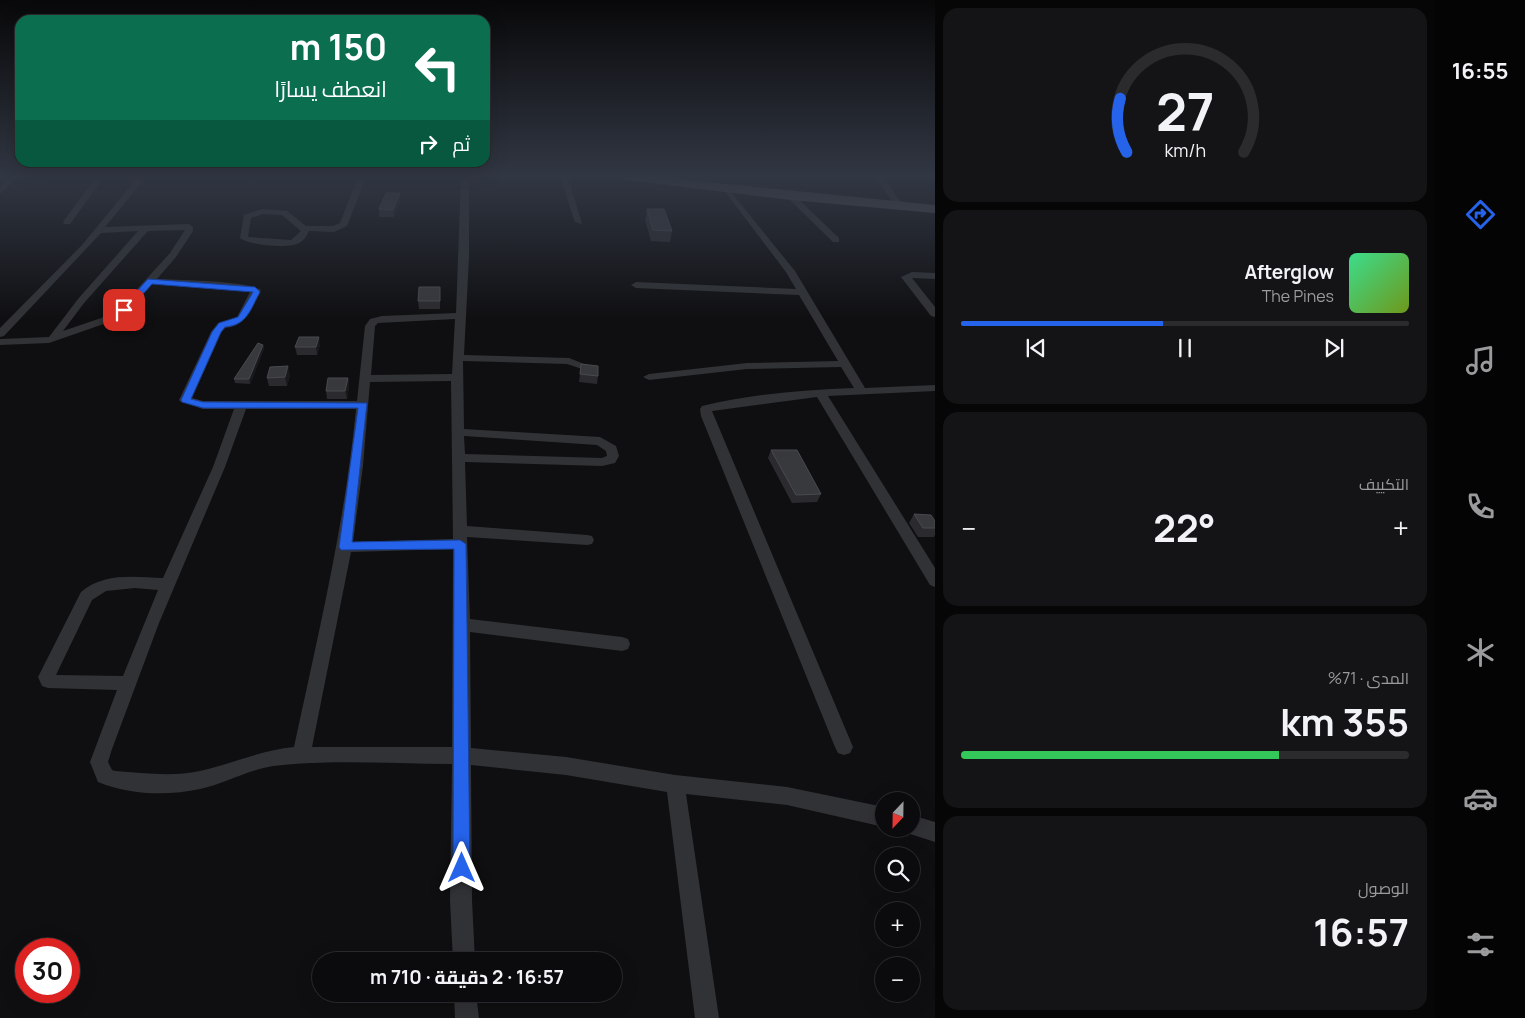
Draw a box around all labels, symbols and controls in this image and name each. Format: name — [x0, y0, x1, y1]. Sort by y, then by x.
text: 150 m — [290, 23, 387, 71]
icon: left — [405, 35, 470, 100]
text: 16:55 — [1452, 56, 1508, 86]
text: انعطف يسارًا — [274, 74, 387, 104]
text: 27 — [1156, 76, 1214, 147]
icon: right — [414, 130, 442, 158]
text: ثم — [452, 131, 470, 157]
text: km/h — [1164, 138, 1206, 162]
icon: directions — [1463, 197, 1498, 232]
text: Afterglow — [1245, 259, 1334, 285]
text: The Pines — [1262, 285, 1334, 307]
pin — [103, 289, 145, 331]
icon: arrive — [110, 296, 138, 324]
icon: previous — [1022, 334, 1050, 362]
icon: pause — [1171, 334, 1199, 362]
icon: next — [1320, 334, 1348, 362]
icon: music — [1463, 343, 1498, 378]
text: التكييف — [1359, 473, 1409, 495]
icon: phone — [1463, 489, 1498, 524]
text: 22° — [1153, 501, 1216, 553]
text: − — [961, 509, 976, 547]
text: + — [1393, 509, 1409, 547]
icon: climate — [1463, 635, 1498, 670]
text: المدى · 71% — [1328, 667, 1409, 689]
text: 355 km — [1280, 695, 1409, 747]
icon: car — [1463, 781, 1498, 816]
north arrow — [875, 792, 920, 838]
map controls — [875, 792, 920, 1002]
position arrow — [435, 841, 487, 893]
button: search — [875, 847, 920, 892]
text: الوصول — [1358, 877, 1409, 899]
button: + — [875, 902, 920, 947]
text: 16:57 — [1313, 905, 1409, 957]
icon: filters — [1463, 927, 1498, 962]
speed limit sign: 30 — [15, 938, 80, 1003]
button: − — [875, 957, 920, 1002]
text: 16:57 · 2 دقيقة · 710 m — [370, 964, 564, 990]

